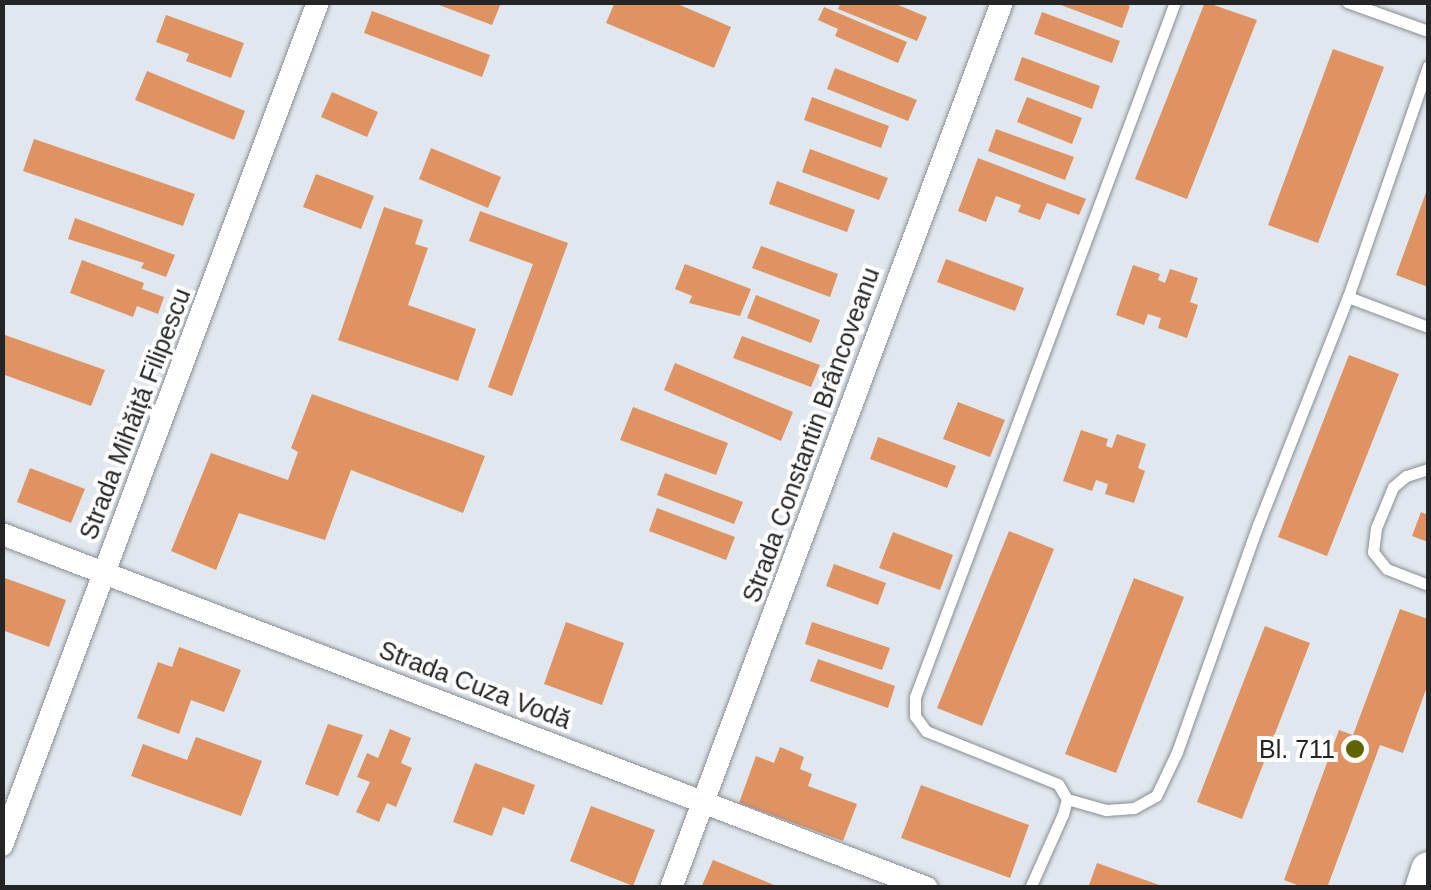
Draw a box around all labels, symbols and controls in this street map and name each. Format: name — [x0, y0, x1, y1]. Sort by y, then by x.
street label: Strada Constantin Brâncoveanu — [736, 263, 886, 607]
street label: Strada Mihăiță Filipescu — [73, 284, 197, 544]
street label: Strada Cuza Vodă — [375, 635, 575, 735]
place label: Bl. 711 — [1259, 734, 1335, 764]
marker: Bl. 711 — [1344, 738, 1366, 760]

